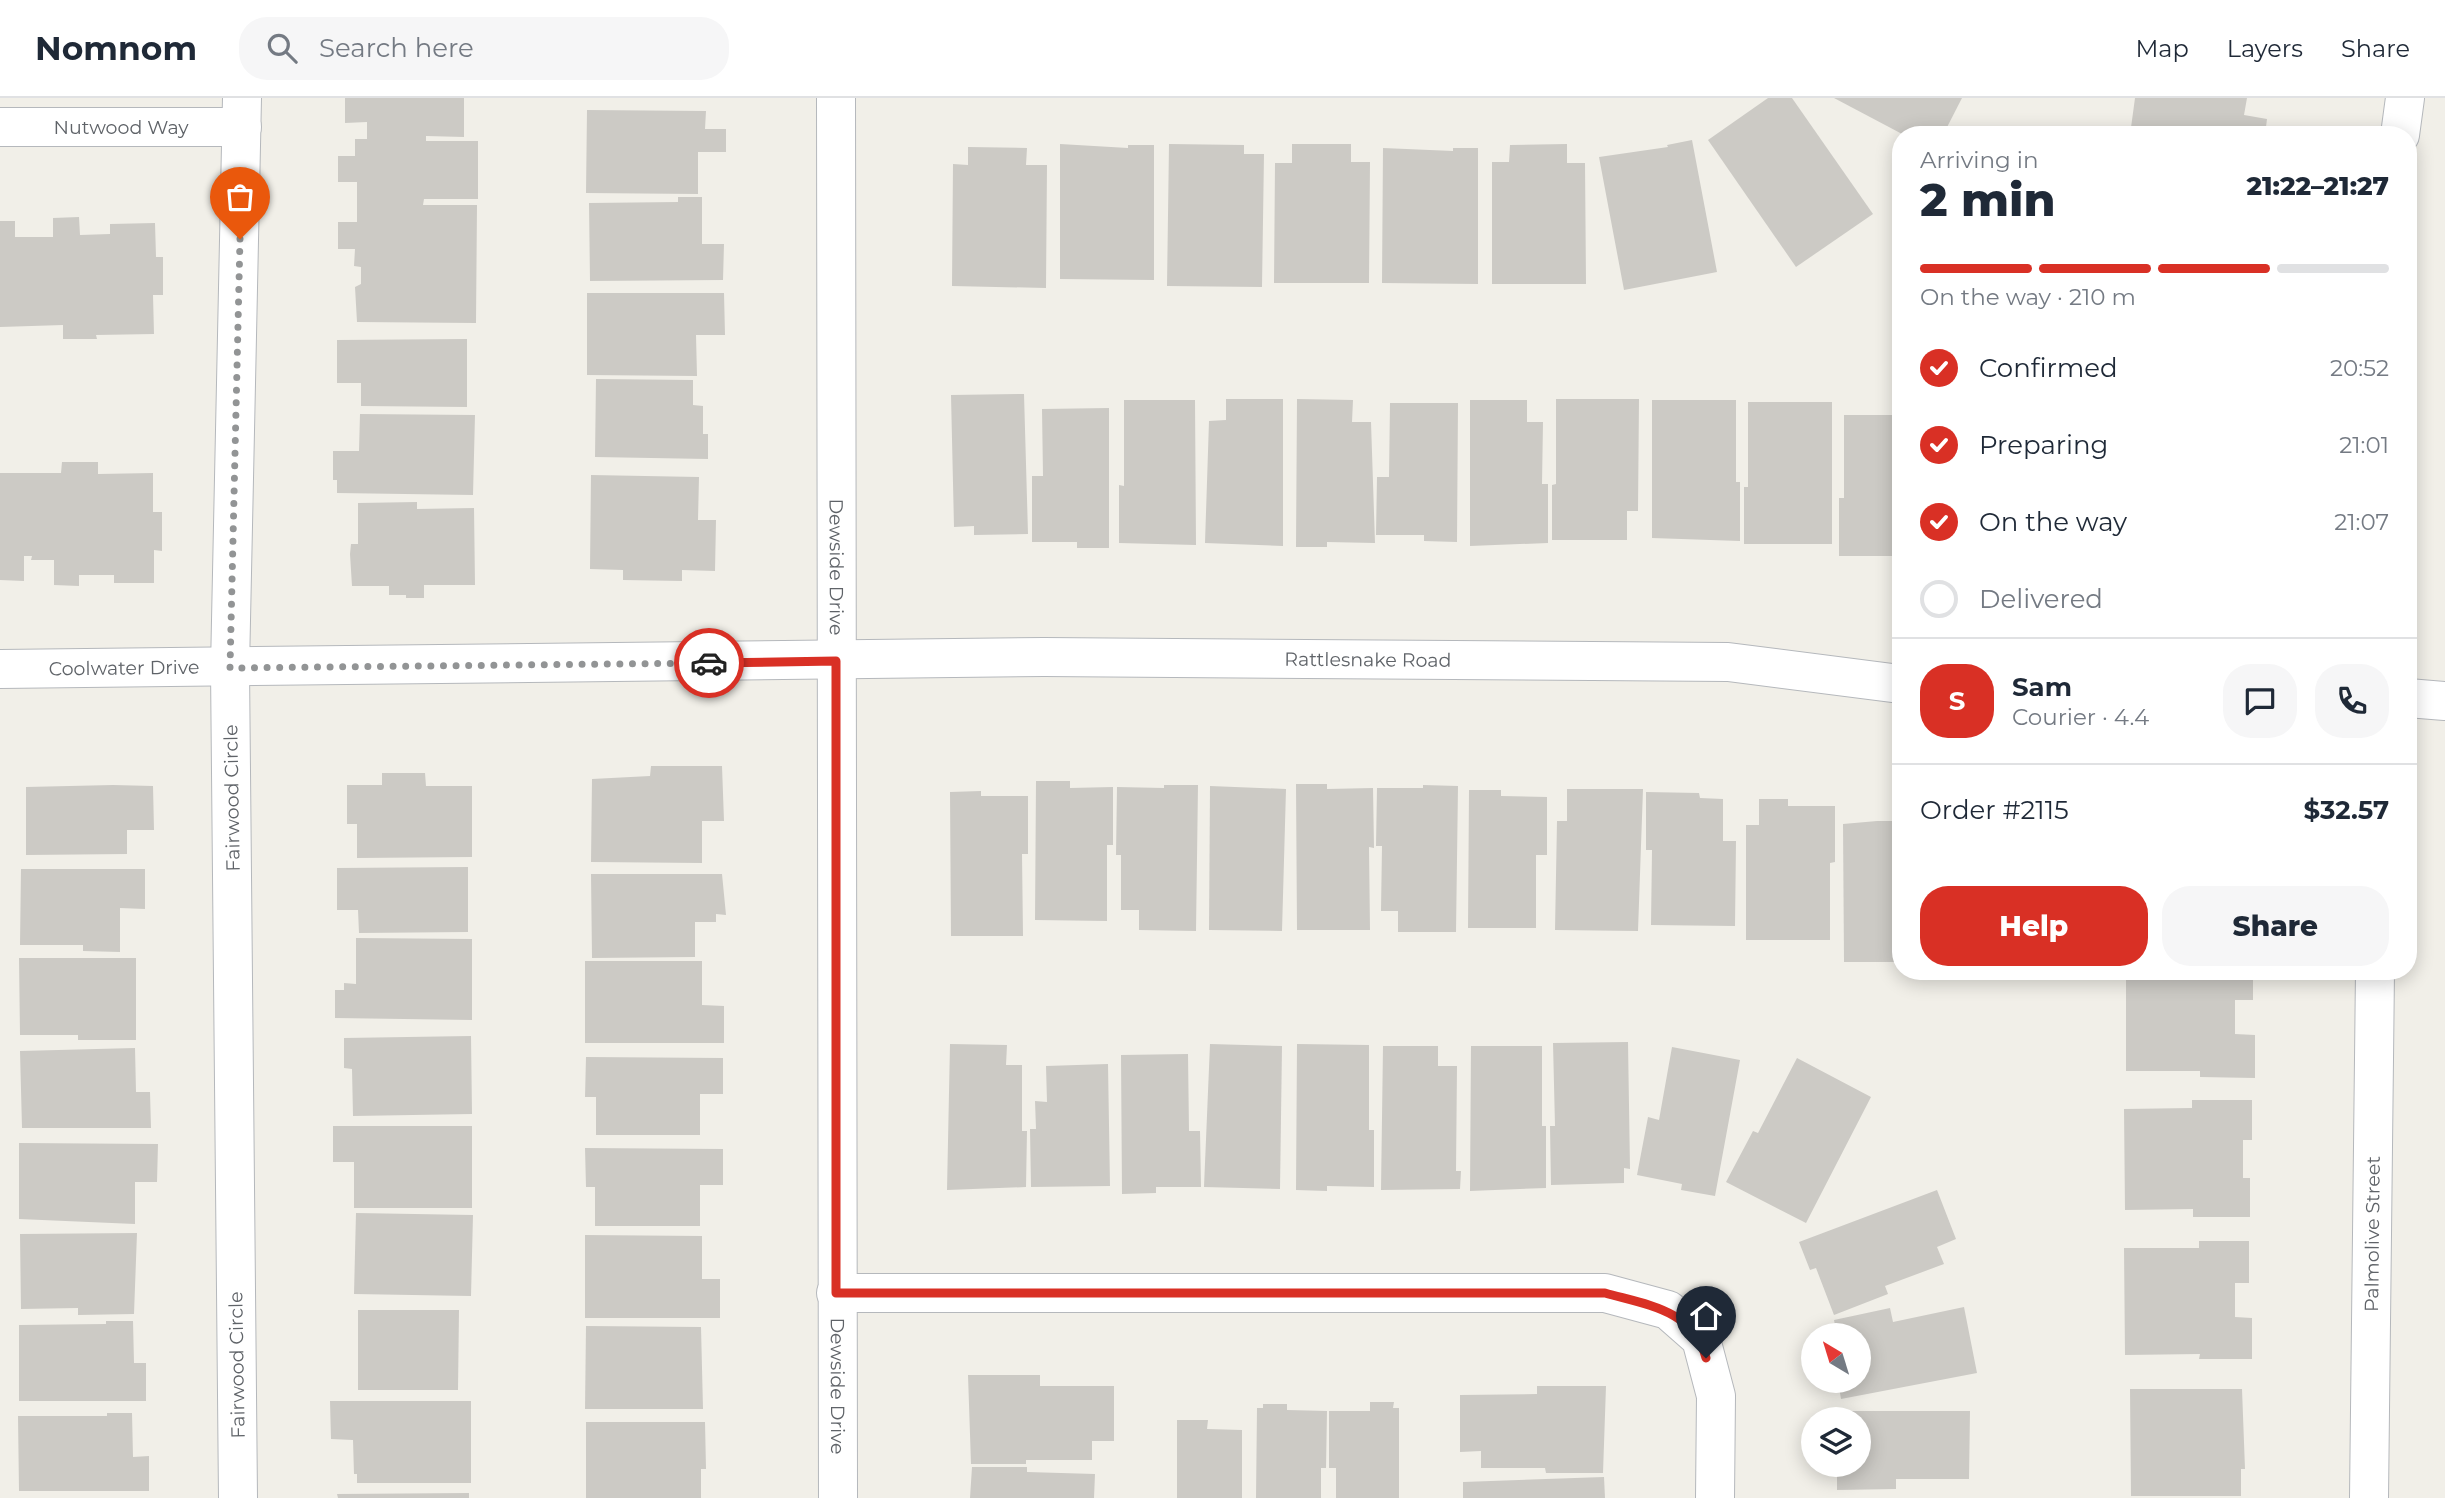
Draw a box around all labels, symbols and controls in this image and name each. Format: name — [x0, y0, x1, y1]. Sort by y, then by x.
search box — [239, 17, 729, 80]
text: Nomnom — [35, 28, 197, 68]
icon: search — [263, 29, 301, 67]
text: Search here — [319, 32, 474, 64]
text: Map — [2135, 34, 2189, 63]
text: Layers — [2227, 34, 2303, 63]
text: Share — [2341, 34, 2410, 63]
street label: Nutwood Way — [53, 116, 189, 139]
text: Arriving in — [1920, 146, 2039, 174]
pin — [210, 167, 270, 239]
text: 21:22–21:27 — [2246, 170, 2389, 202]
text: 2 min — [1920, 171, 2055, 228]
icon: bag — [221, 178, 259, 216]
text: On the way · 210 m — [1920, 283, 2136, 311]
icon: check — [1920, 349, 1958, 387]
text: Confirmed — [1979, 352, 2118, 384]
text: 20:52 — [2330, 354, 2389, 382]
icon: check — [1920, 426, 1958, 464]
text: Preparing — [1979, 429, 2108, 461]
text: 21:01 — [2339, 431, 2389, 459]
street label: Dewside Drive — [825, 498, 848, 636]
icon: check — [1920, 503, 1958, 541]
text: On the way — [1979, 506, 2127, 538]
text: 21:07 — [2334, 508, 2389, 536]
text: Delivered — [1979, 583, 2103, 615]
courier — [674, 628, 744, 698]
icon: car — [690, 644, 728, 682]
street label: Rattlesnake Road — [1284, 647, 1452, 671]
street label: Coolwater Drive — [48, 655, 200, 680]
button: chat — [2223, 664, 2297, 738]
button: phone — [2315, 664, 2389, 738]
text: Sam — [2012, 671, 2072, 703]
text: S — [1949, 685, 1965, 717]
text: Courier · 4.4 — [2012, 703, 2149, 731]
street label: Fairwood Circle — [219, 724, 245, 872]
text: Order #2115 — [1920, 794, 2069, 826]
text: $32.57 — [2304, 794, 2389, 826]
button: Help — [1920, 886, 2148, 966]
button: Share — [2162, 886, 2389, 966]
street label: Palmolive Street — [2360, 1156, 2384, 1312]
pin — [1676, 1286, 1736, 1358]
street label: Fairwood Circle — [224, 1291, 250, 1439]
icon: home — [1687, 1297, 1725, 1335]
street label: Dewside Drive — [826, 1317, 849, 1455]
north arrow — [1801, 1323, 1871, 1393]
map controls — [1801, 1323, 1871, 1477]
button: layers — [1801, 1407, 1871, 1477]

